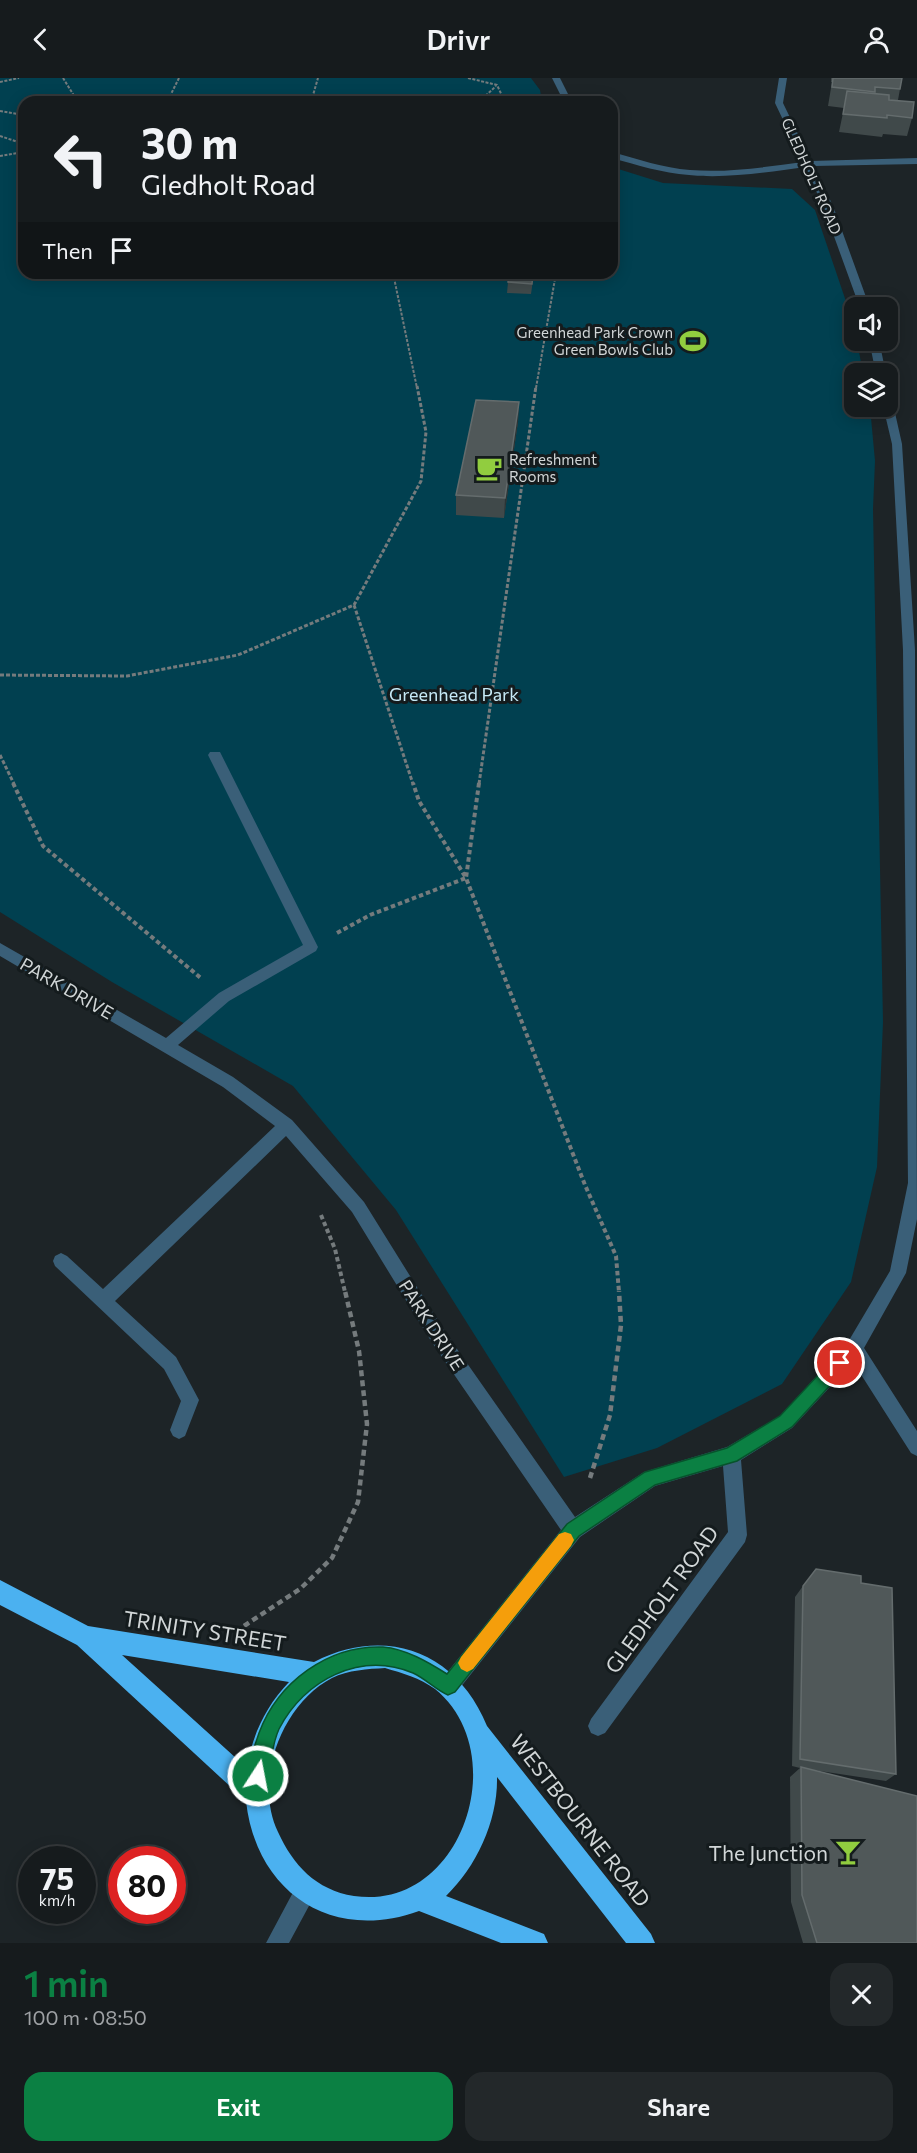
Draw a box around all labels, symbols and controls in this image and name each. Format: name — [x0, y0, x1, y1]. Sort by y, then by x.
icon: back — [24, 23, 57, 56]
text: Drivr — [427, 23, 490, 56]
icon: person — [860, 23, 893, 56]
street label: GLEDHOLT ROAD — [778, 115, 846, 237]
text: 30 m — [141, 116, 238, 168]
icon: left — [42, 120, 120, 198]
text: Gledholt Road — [141, 168, 315, 201]
icon: arrive — [105, 234, 138, 267]
text: Then — [42, 237, 93, 264]
map controls — [844, 297, 898, 417]
button: sound — [844, 297, 898, 351]
place label: Greenhead Park Crown Green Bowls Club — [516, 323, 673, 358]
sports icon: Greenhead Park Crown Green Bowls Club — [678, 326, 708, 356]
button: layers — [844, 363, 898, 417]
place label: Refreshment Rooms — [509, 450, 597, 485]
cafe icon: Refreshment Rooms — [474, 453, 504, 483]
park label: Greenhead Park — [389, 683, 519, 705]
street label: PARK DRIVE — [17, 953, 117, 1023]
street label: PARK DRIVE — [395, 1276, 469, 1374]
pin — [814, 1337, 865, 1388]
icon: arrive — [823, 1346, 856, 1379]
street label: GLEDHOLT ROAD — [599, 1520, 723, 1678]
street label: TRINITY STREET — [122, 1605, 288, 1655]
street label: WESTBOURNE ROAD — [506, 1729, 656, 1911]
position arrow — [226, 1744, 290, 1808]
bar icon: The Junction — [833, 1837, 863, 1867]
place label: The Junction — [709, 1840, 828, 1865]
speed limit sign: 80 — [108, 1846, 186, 1924]
text: 75 — [40, 1859, 74, 1896]
text: km/h — [39, 1891, 75, 1909]
text: 1 min — [24, 1960, 109, 2004]
button: close — [830, 1963, 893, 2026]
text: 100 m · 08:50 — [24, 2005, 147, 2029]
button: Exit — [24, 2072, 453, 2141]
button: Share — [465, 2072, 893, 2141]

